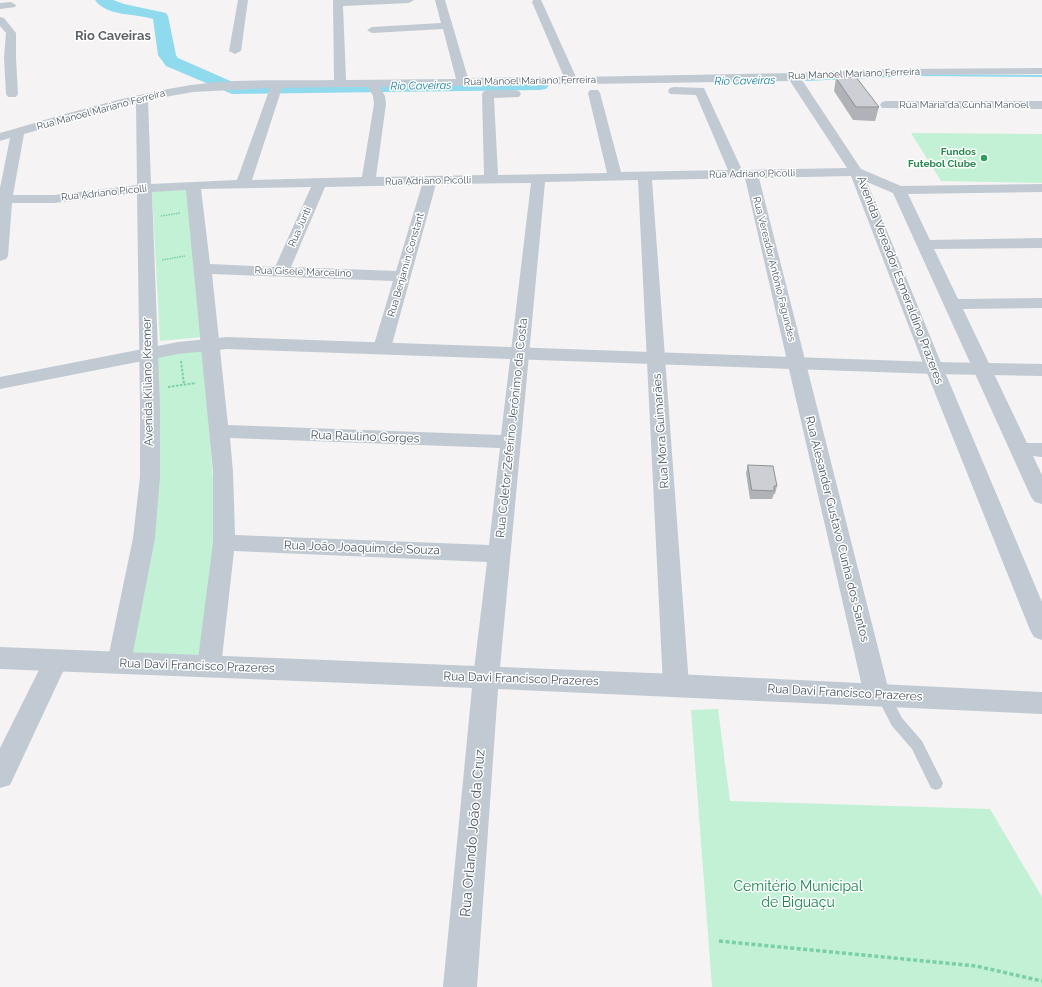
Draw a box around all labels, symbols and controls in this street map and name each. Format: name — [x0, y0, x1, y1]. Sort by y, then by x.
district label: Rio Caveiras — [75, 28, 151, 44]
street label: Rua Manoel Mariano Ferreira — [788, 66, 920, 82]
street label: Rua Manoel Mariano Ferreira — [464, 74, 596, 88]
water label: Rio Caveiras — [714, 74, 776, 88]
water label: Rio Caveiras — [390, 79, 452, 93]
street label: Rua Manoel Mariano Ferreira — [36, 87, 166, 133]
street label: Rua Maria da Cunha Manoel — [899, 99, 1029, 111]
place label: Fundos Futebol Clube — [908, 146, 976, 170]
marker: Fundos Futebol Clube — [979, 153, 989, 163]
street label: Rua Adriano Picolli — [709, 167, 795, 181]
street label: Rua Adriano Picolli — [385, 174, 471, 188]
street label: Avenida Vereador Esmeraldino Prazeres — [854, 174, 946, 386]
street label: Rua Adriano Picolli — [61, 183, 147, 203]
street label: Rua Vereador Antônio Fagundes — [750, 195, 798, 343]
street label: Rua Juriti — [286, 205, 314, 249]
street label: Rua Benjamin Constant — [385, 212, 427, 318]
street label: Rua Gisele Marcelino — [254, 264, 352, 280]
street label: Rua Coletor Zeferino Jerônimo da Costa — [493, 317, 531, 539]
street label: Avenida Kiliano Kremer — [140, 318, 156, 446]
street label: Rua Mora Guimarães — [650, 373, 672, 489]
street label: Rua Alesander Gustavo Cunha dos Santos — [802, 415, 872, 643]
street label: Rua Raulino Gorges — [310, 428, 420, 446]
street label: Rua João Joaquim de Souza — [284, 538, 440, 558]
street label: Rua Davi Francisco Prazeres — [119, 656, 275, 676]
street label: Rua Davi Francisco Prazeres — [443, 669, 599, 689]
street label: Rua Davi Francisco Prazeres — [767, 682, 923, 704]
street label: Rua Orlando João da Cruz — [457, 748, 489, 918]
park label: Cemitério Municipal de Biguaçu — [733, 879, 863, 912]

